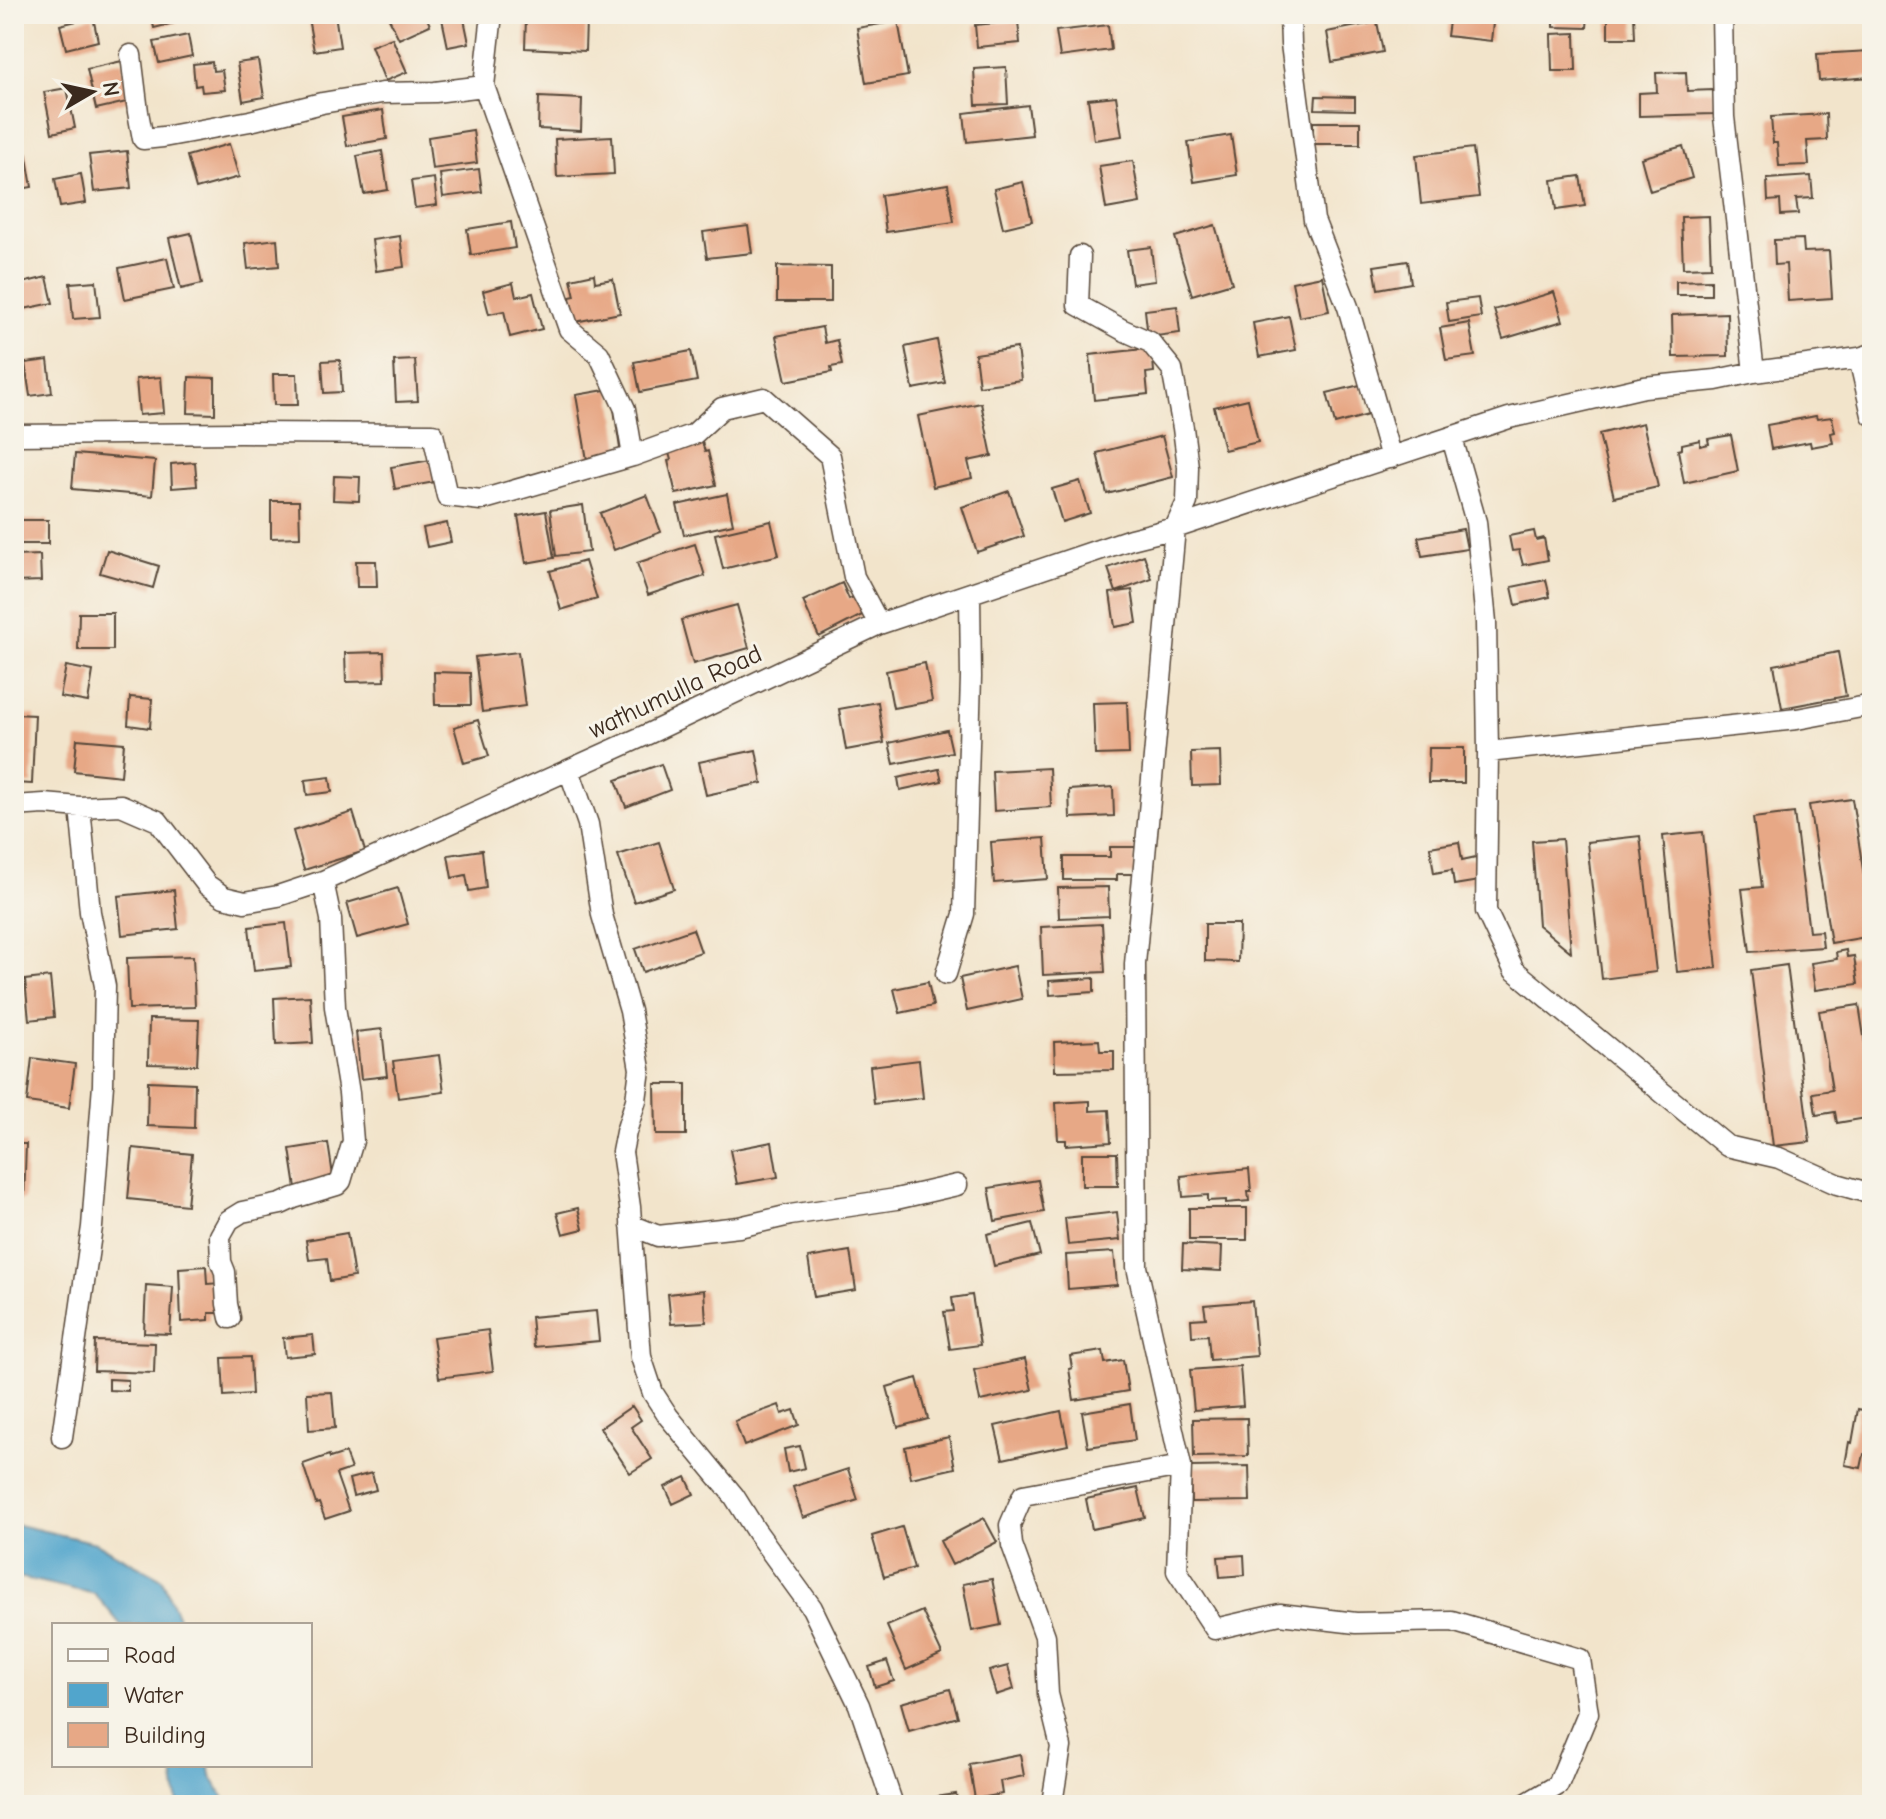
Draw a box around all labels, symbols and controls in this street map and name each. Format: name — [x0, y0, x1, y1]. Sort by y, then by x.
north arrow — [52, 52, 132, 132]
text: N — [97, 80, 125, 98]
street label: wathumulla Road — [584, 639, 767, 745]
legend — [52, 1623, 312, 1767]
text: Road — [124, 1641, 176, 1669]
text: Water — [124, 1681, 184, 1709]
text: Building — [124, 1721, 206, 1749]

